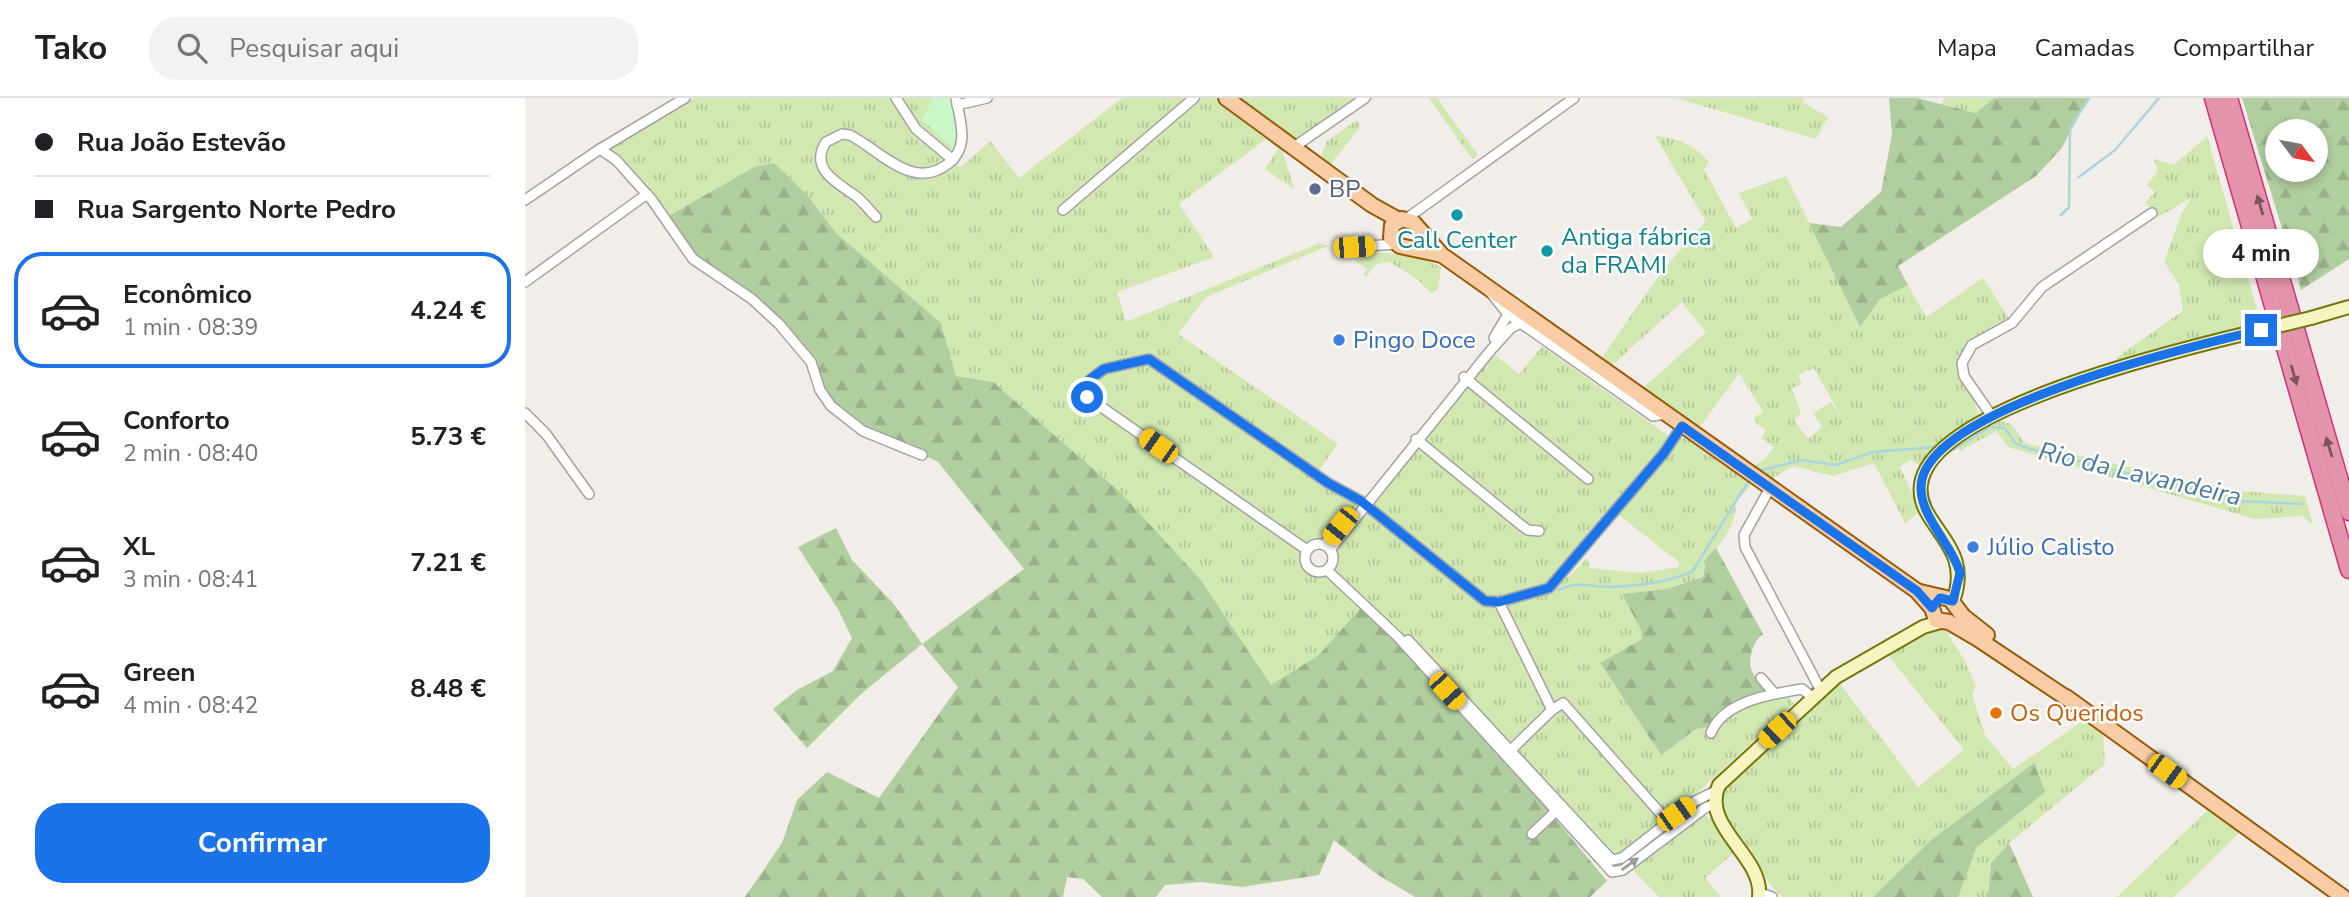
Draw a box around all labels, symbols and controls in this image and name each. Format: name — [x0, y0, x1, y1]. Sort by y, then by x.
search box — [149, 17, 639, 80]
text: Tako — [35, 26, 107, 71]
icon: search — [173, 29, 211, 67]
text: Pesquisar aqui — [229, 31, 399, 66]
text: Mapa — [1937, 32, 1997, 64]
text: Camadas — [2035, 32, 2135, 64]
text: Compartilhar — [2173, 32, 2314, 64]
north arrow — [2265, 119, 2327, 182]
map controls — [2265, 119, 2328, 182]
text: Rua João Estevão — [77, 125, 286, 160]
place label: BP — [1329, 173, 1360, 205]
marker: BP — [1307, 181, 1323, 197]
text: Rua Sargento Norte Pedro — [77, 192, 396, 227]
one-way arrow — [2254, 194, 2264, 215]
marker: Call Center — [1449, 207, 1465, 223]
place label: Antiga fábrica da FRAMI — [1561, 221, 1712, 281]
place label: Call Center — [1397, 224, 1518, 256]
callout: 4 min — [2203, 229, 2319, 278]
car — [1333, 235, 1376, 259]
text: 4 min — [2231, 238, 2291, 269]
marker: Antiga fábrica da FRAMI — [1539, 243, 1555, 259]
text: Econômico — [123, 277, 252, 312]
icon: car — [39, 279, 102, 342]
text: 4.24 € — [410, 293, 486, 328]
text: 1 min · 08:39 — [123, 312, 258, 343]
route end — [2245, 314, 2277, 346]
place label: Pingo Doce — [1353, 324, 1476, 356]
marker: Pingo Doce — [1331, 332, 1347, 348]
one-way arrow — [2289, 365, 2299, 386]
route start — [1071, 381, 1103, 413]
text: Conforto — [123, 403, 230, 438]
icon: car — [39, 405, 102, 468]
text: 5.73 € — [410, 419, 486, 454]
car — [1135, 425, 1182, 467]
water label: Rio da Lavandeira — [2035, 434, 2245, 514]
one-way arrow — [2324, 436, 2334, 457]
text: 2 min · 08:40 — [123, 438, 258, 469]
car — [1319, 503, 1362, 549]
text: XL — [123, 529, 155, 564]
icon: car — [39, 531, 102, 594]
place label: Júlio Calisto — [1986, 531, 2115, 563]
marker: Júlio Calisto — [1965, 539, 1981, 555]
text: 7.21 € — [410, 545, 486, 580]
text: 3 min · 08:41 — [123, 564, 258, 595]
text: Green — [123, 655, 196, 690]
icon: car — [39, 657, 102, 720]
car — [1426, 668, 1469, 714]
text: 8.48 € — [410, 671, 486, 706]
text: 4 min · 08:42 — [123, 690, 258, 721]
place label: Os Queridos — [2010, 697, 2144, 729]
marker: Os Queridos — [1988, 705, 2004, 721]
car — [1755, 708, 1800, 752]
car — [2144, 750, 2191, 792]
car — [1653, 793, 1700, 835]
button: Confirmar — [35, 803, 490, 883]
one-way arrow — [1621, 858, 1639, 872]

